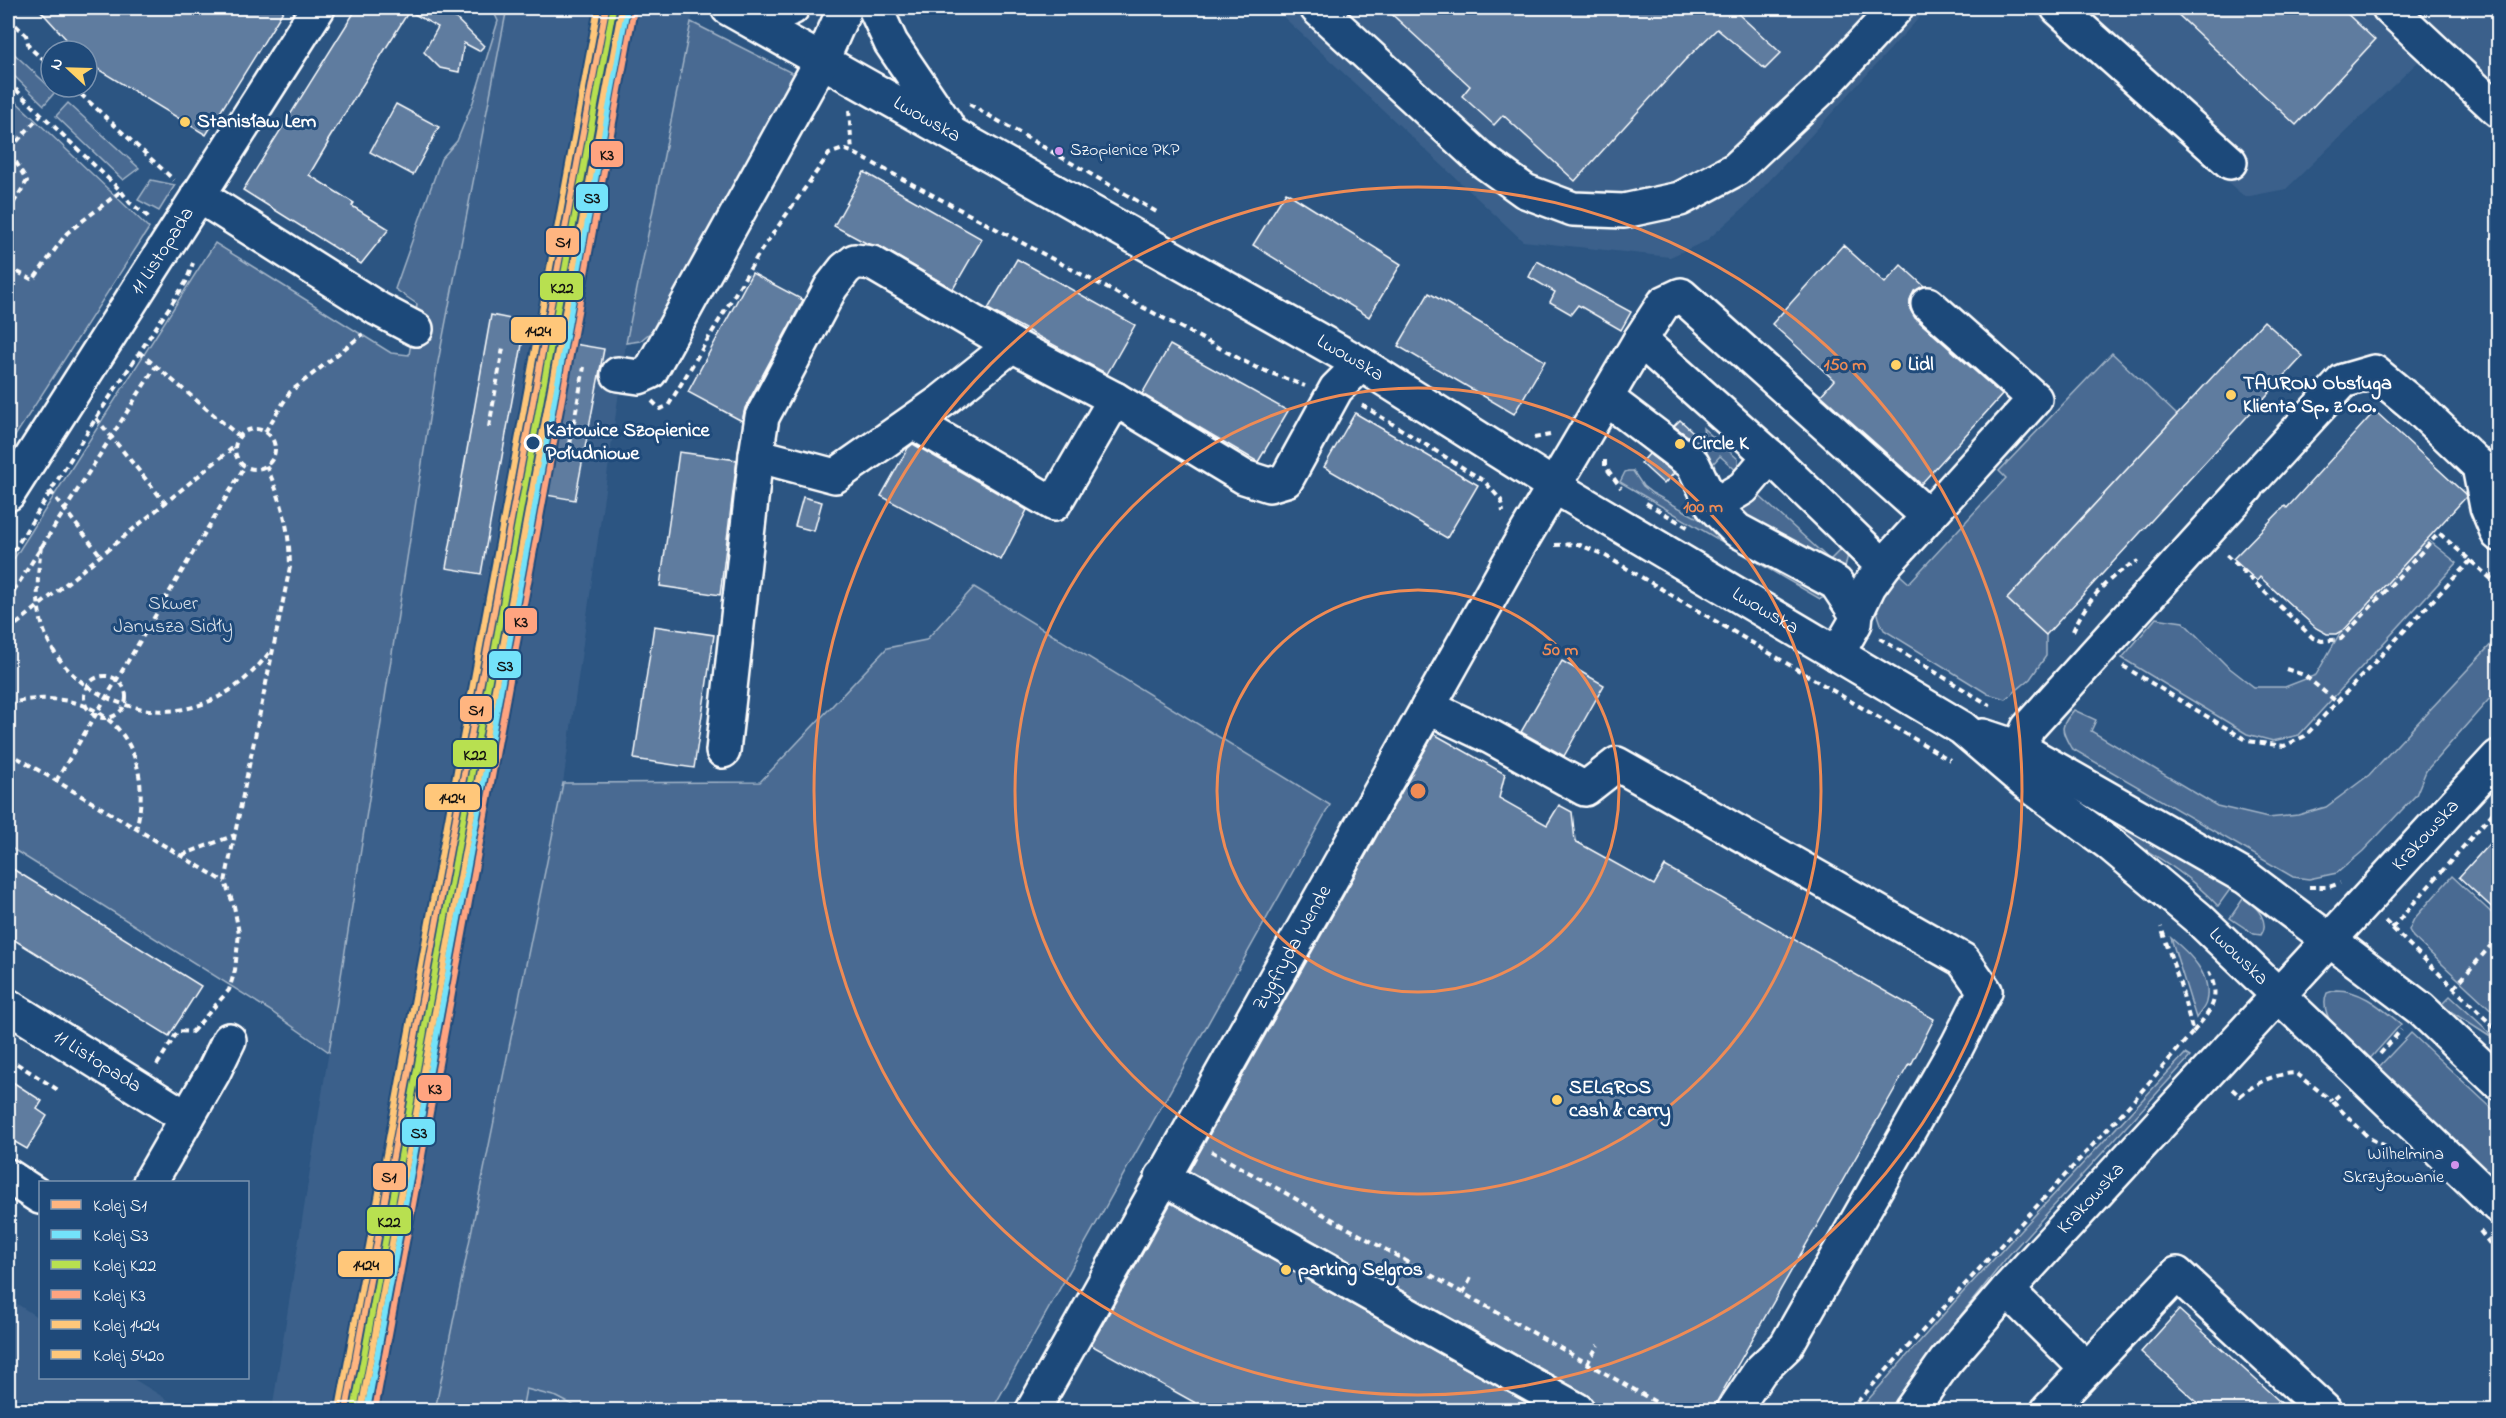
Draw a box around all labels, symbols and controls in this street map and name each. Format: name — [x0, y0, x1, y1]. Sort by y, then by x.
north arrow — [39, 39, 99, 99]
text: N — [44, 54, 70, 74]
street label: Lwowska — [888, 89, 966, 150]
place label: Stanisław Lem — [197, 108, 317, 137]
marker: Stanisław Lem — [178, 115, 192, 129]
place label: Szopienice PKP — [1070, 138, 1180, 164]
line badge: K3 — [590, 140, 624, 168]
text: K3 — [600, 144, 615, 168]
marker: Szopienice PKP — [1053, 145, 1065, 157]
line badge: S3 — [575, 183, 609, 212]
text: S3 — [584, 187, 601, 211]
street label: 11 Listopada — [124, 201, 202, 301]
line badge: S1 — [545, 227, 580, 256]
text: S1 — [555, 231, 572, 255]
line badge: K22 — [539, 272, 584, 301]
text: K22 — [550, 277, 574, 301]
line badge: 1424 — [510, 316, 567, 344]
text: 1424 — [525, 320, 552, 344]
street label: Lwowska — [1311, 327, 1390, 389]
place label: Lidl — [1908, 351, 1934, 380]
text: 150 m — [1824, 353, 1866, 379]
marker: Lidl — [1889, 358, 1903, 372]
place label: TAURON Obsługa Klienta Sp. z o.o. — [2243, 370, 2392, 422]
marker: TAURON Obsługa Klienta Sp. z o.o. — [2224, 388, 2238, 402]
place label: Katowice Szopienice Południowe — [546, 417, 711, 469]
place label: Circle K — [1692, 430, 1750, 459]
marker: Katowice Szopienice Południowe — [524, 434, 542, 452]
marker: Circle K — [1673, 437, 1687, 451]
text: 100 m — [1683, 495, 1723, 521]
street label: Lwowska — [1726, 580, 1804, 642]
park label: Skwer Janusza Sidły — [113, 590, 233, 642]
line badge: K3 — [504, 607, 538, 635]
text: K3 — [514, 611, 529, 635]
text: 50 m — [1542, 638, 1578, 664]
line badge: S3 — [488, 650, 522, 679]
text: S3 — [497, 655, 514, 679]
line badge: S1 — [459, 695, 493, 723]
text: S1 — [468, 699, 485, 723]
line badge: K22 — [452, 739, 498, 768]
text: K22 — [463, 744, 487, 768]
centre of rings — [1408, 781, 1428, 801]
line badge: 1424 — [424, 783, 481, 811]
text: 1424 — [439, 787, 466, 811]
street label: Krakowska — [2385, 793, 2467, 878]
street label: Zygfryda Wende — [1246, 880, 1340, 1016]
street label: Lwowska — [2202, 921, 2275, 993]
street label: 11 Listopada — [47, 1023, 147, 1100]
line badge: K3 — [417, 1074, 452, 1102]
place label: SELGROS cash & carry — [1569, 1074, 1671, 1127]
text: K3 — [428, 1078, 443, 1102]
marker: SELGROS cash & carry — [1550, 1093, 1564, 1107]
line badge: S3 — [401, 1118, 436, 1146]
text: S3 — [411, 1122, 428, 1146]
place label: Wilhelmina Skrzyżowanie — [2343, 1142, 2445, 1191]
street label: Krakowska — [2050, 1156, 2132, 1241]
marker: Wilhelmina Skrzyżowanie — [2449, 1159, 2461, 1171]
line badge: S1 — [372, 1162, 407, 1191]
text: S1 — [381, 1166, 398, 1190]
legend — [39, 1181, 249, 1379]
text: Kolej S1 — [93, 1194, 147, 1220]
line badge: K22 — [366, 1206, 412, 1235]
text: K22 — [377, 1211, 401, 1235]
text: Kolej S3 — [93, 1224, 149, 1250]
line badge: 1424 — [337, 1250, 394, 1278]
text: Kolej K22 — [93, 1254, 156, 1280]
text: 1424 — [353, 1254, 380, 1278]
place label: parking Selgros — [1298, 1256, 1423, 1286]
marker: parking Selgros — [1279, 1263, 1293, 1277]
text: Kolej K3 — [93, 1284, 146, 1310]
text: Kolej 1424 — [93, 1314, 160, 1340]
text: Kolej 5420 — [93, 1344, 164, 1370]

